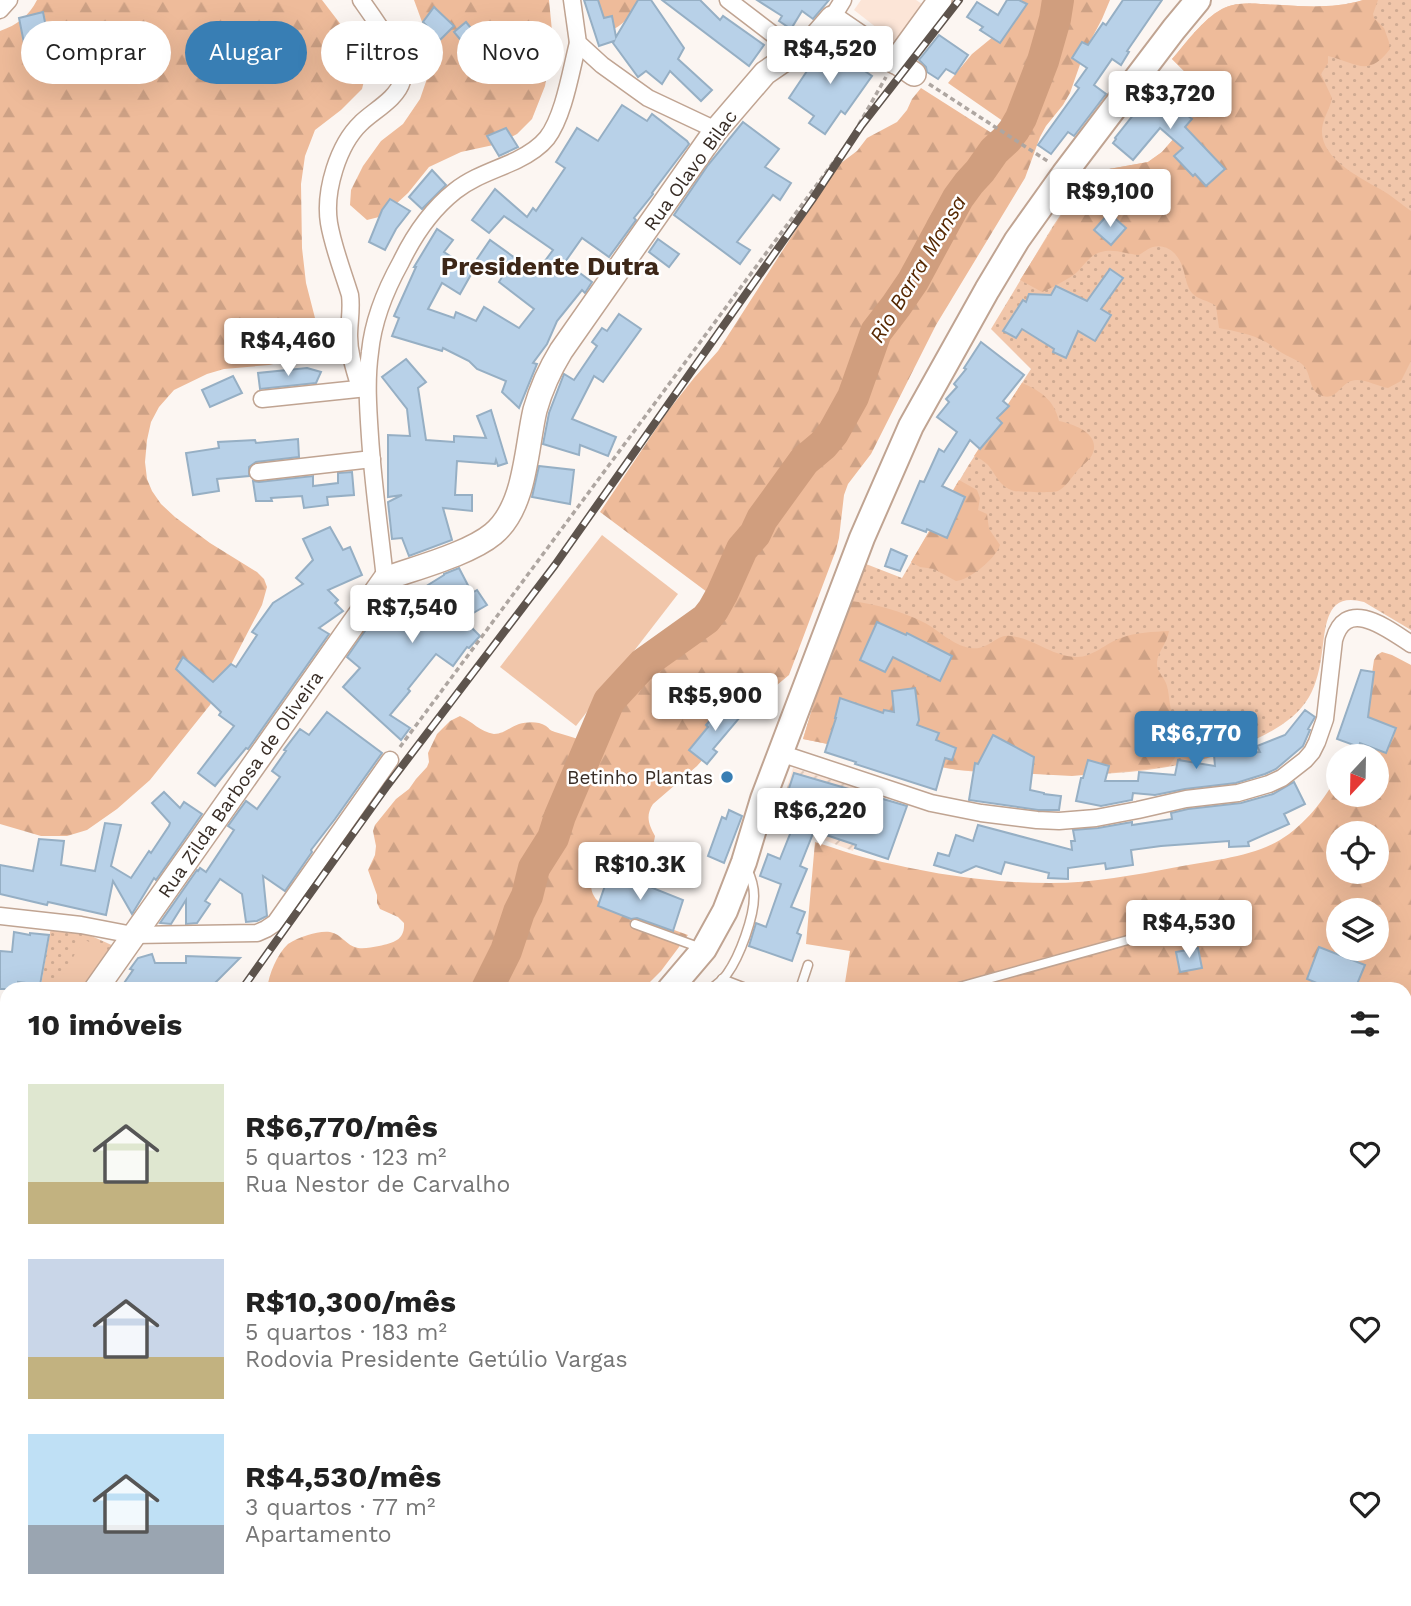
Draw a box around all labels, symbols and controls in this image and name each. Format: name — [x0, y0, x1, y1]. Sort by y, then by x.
chip: Comprar — [21, 21, 171, 84]
chip: Alugar — [185, 21, 307, 84]
chip: Filtros — [321, 21, 443, 84]
chip: Novo — [457, 21, 564, 84]
pin: R$4,520 — [765, 27, 895, 86]
text: R$4,520 — [783, 35, 877, 62]
pin: R$3,720 — [1105, 72, 1235, 131]
text: R$3,720 — [1125, 80, 1215, 107]
street label: Rua Olavo Bilac — [639, 105, 742, 235]
pin: R$9,100 — [1045, 170, 1175, 229]
text: R$9,100 — [1066, 178, 1154, 205]
water label: Rio Barra Mansa — [864, 191, 971, 347]
district label: Presidente Dutra — [441, 251, 659, 281]
pin: R$4,460 — [223, 318, 353, 378]
text: R$4,460 — [240, 327, 336, 354]
pin: R$7,540 — [347, 586, 477, 645]
text: R$7,540 — [366, 594, 458, 621]
street label: Rua Zilda Barbosa de Oliveira — [153, 666, 328, 902]
pin: R$5,900 — [650, 674, 780, 733]
text: R$5,900 — [668, 682, 762, 709]
pin: R$6,770 — [1131, 712, 1261, 771]
text: R$6,770 — [1150, 720, 1242, 747]
north arrow — [1326, 744, 1390, 807]
map controls — [1326, 744, 1389, 961]
place label: Betinho Plantas — [567, 766, 713, 789]
marker: Betinho Plantas — [719, 769, 735, 785]
pin: R$6,220 — [755, 788, 885, 848]
text: R$6,220 — [773, 797, 867, 824]
button: locate — [1326, 821, 1389, 884]
pin: R$10.3K — [575, 842, 705, 902]
text: R$10.3K — [594, 851, 686, 878]
button: layers — [1326, 898, 1389, 961]
pin: R$4,530 — [1124, 900, 1254, 960]
text: R$4,530 — [1142, 909, 1236, 936]
icon: filters — [1346, 1005, 1384, 1043]
text: 10 imóveis — [28, 1007, 182, 1042]
text: R$6,770/mês — [245, 1109, 438, 1144]
icon: home — [84, 1112, 168, 1196]
icon: heart — [1346, 1135, 1384, 1173]
text: 5 quartos · 123 m² — [245, 1144, 446, 1171]
text: Rua Nestor de Carvalho — [245, 1171, 510, 1198]
text: R$10,300/mês — [245, 1284, 456, 1319]
icon: home — [84, 1287, 168, 1371]
icon: heart — [1346, 1310, 1384, 1348]
text: 5 quartos · 183 m² — [245, 1319, 447, 1346]
text: Rodovia Presidente Getúlio Vargas — [245, 1346, 628, 1373]
text: R$4,530/mês — [245, 1459, 441, 1494]
icon: home — [84, 1462, 168, 1546]
icon: heart — [1346, 1485, 1384, 1523]
text: 3 quartos · 77 m² — [245, 1494, 435, 1521]
text: Apartamento — [245, 1521, 392, 1548]

